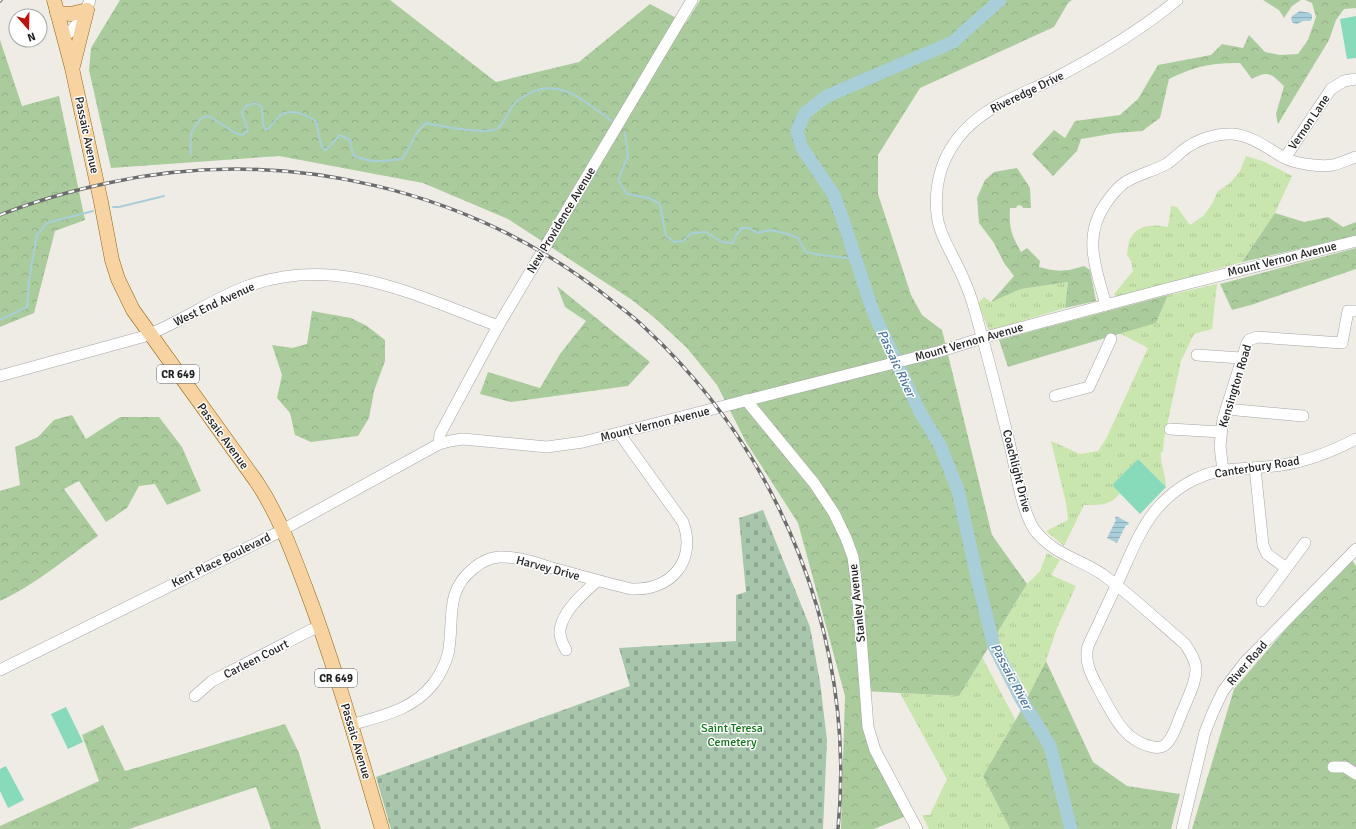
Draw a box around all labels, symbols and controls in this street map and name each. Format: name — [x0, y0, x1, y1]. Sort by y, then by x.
north arrow — [8, 8, 48, 48]
text: N — [25, 30, 37, 44]
street label: Riveredge Drive — [988, 68, 1066, 117]
street label: Vernon Lane — [1285, 92, 1333, 153]
street label: Passaic Avenue — [71, 95, 102, 175]
street label: New Providence Avenue — [524, 164, 599, 276]
street label: Mount Vernon Avenue — [1226, 239, 1338, 280]
street label: West End Avenue — [171, 279, 257, 330]
street label: Mount Vernon Avenue — [913, 320, 1025, 365]
water label: Passaic River — [874, 327, 920, 402]
street label: Kensington Road — [1216, 343, 1255, 430]
road number: CR 649 — [157, 365, 199, 383]
street label: Passaic Avenue — [194, 400, 252, 472]
street label: Mount Vernon Avenue — [599, 404, 711, 445]
street label: Coachlight Drive — [999, 428, 1034, 514]
street label: Canterbury Road — [1214, 453, 1301, 482]
street label: Kent Place Boulevard — [169, 530, 273, 591]
street label: Harvey Drive — [514, 553, 581, 584]
street label: Stanley Avenue — [846, 563, 869, 643]
street label: Carleen Court — [221, 637, 291, 682]
street label: River Road — [1224, 638, 1271, 689]
water label: Passaic River — [987, 641, 1036, 714]
road number: CR 649 — [315, 669, 357, 687]
street label: Passaic Avenue — [337, 702, 374, 781]
park label: Saint Teresa Cemetery — [701, 721, 763, 750]

